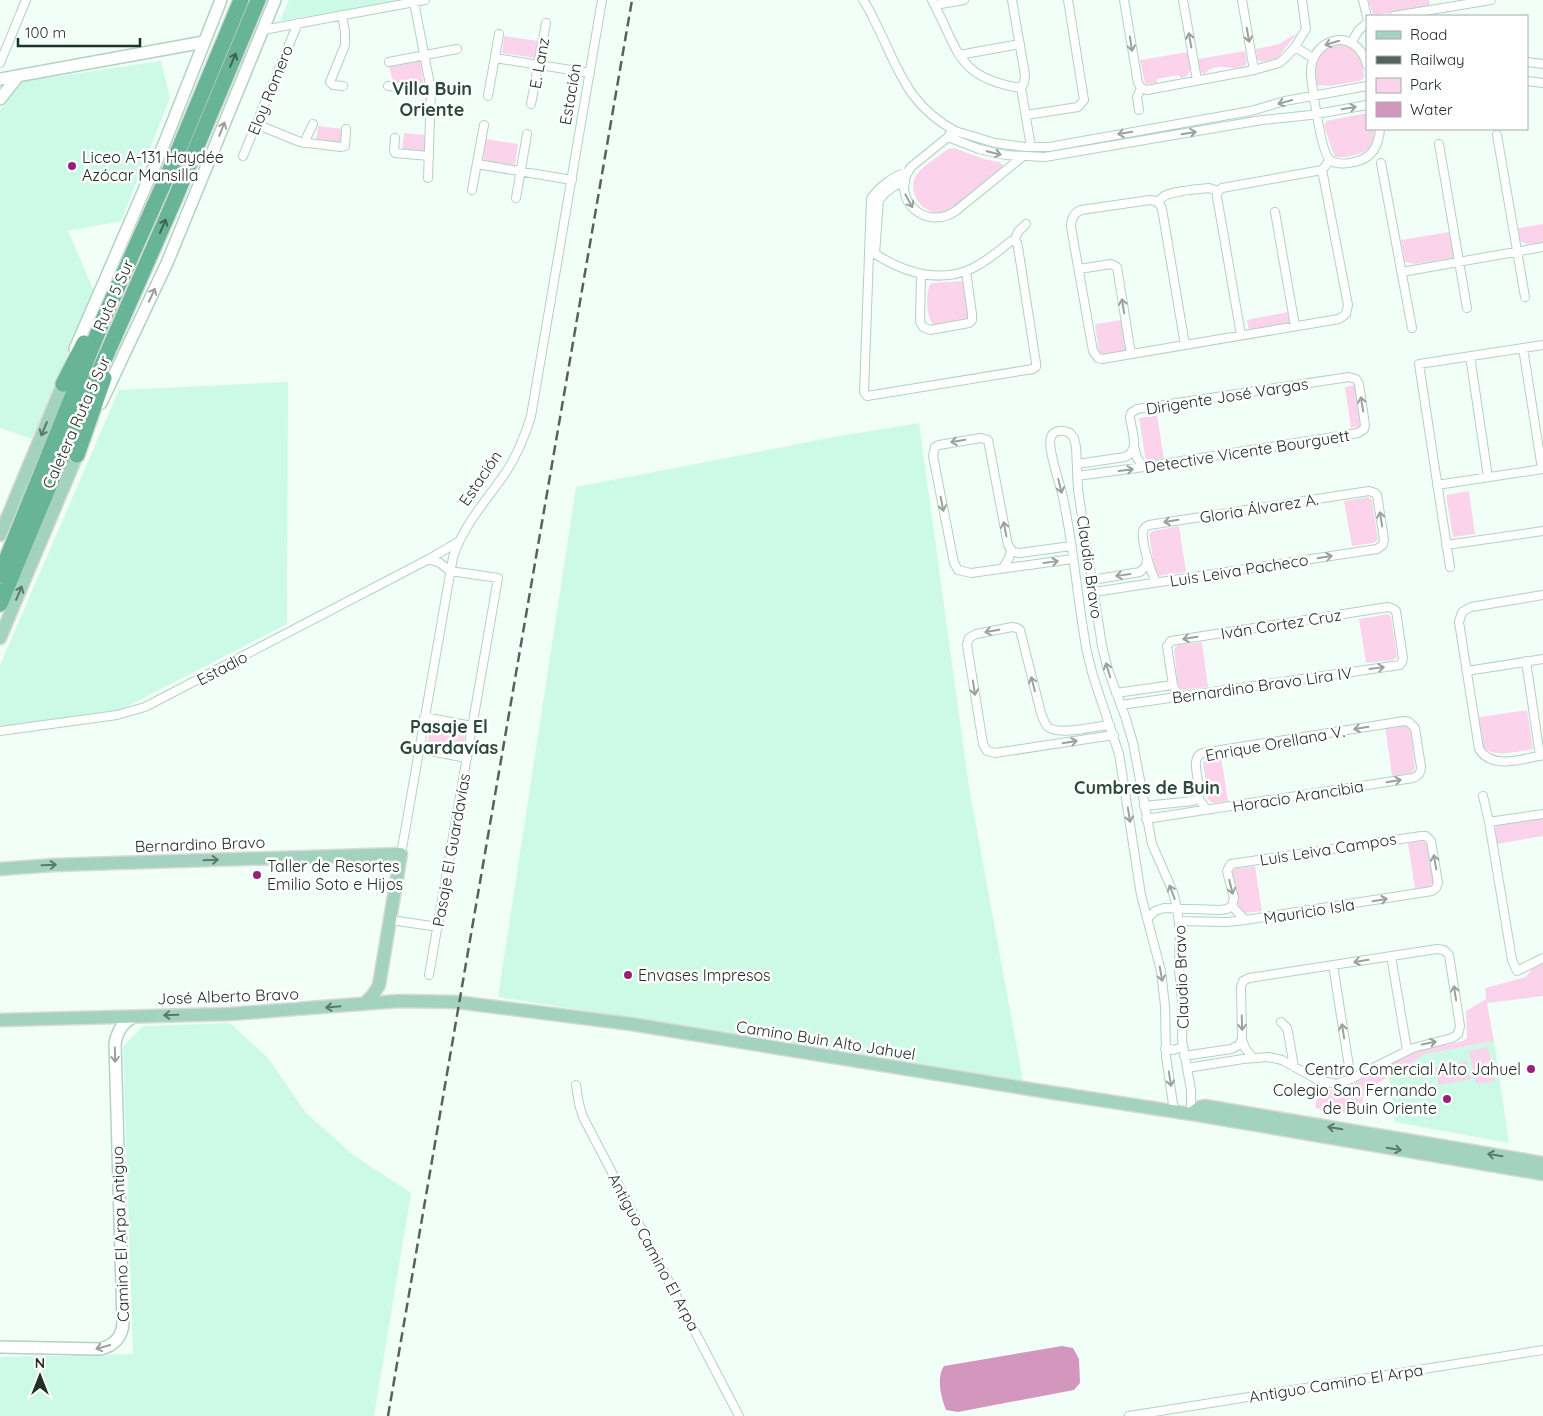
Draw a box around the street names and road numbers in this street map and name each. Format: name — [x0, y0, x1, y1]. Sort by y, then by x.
street label: E. Lanz — [525, 36, 553, 90]
street label: Eloy Romero — [243, 42, 297, 138]
street label: Estación — [555, 62, 585, 126]
street label: Ruta 5 Sur — [88, 256, 138, 334]
street label: Caletera Ruta 5 Sur — [38, 352, 114, 492]
street label: Dirigente José Vargas — [1144, 373, 1310, 419]
street label: Detective Vicente Bourguett — [1143, 425, 1351, 477]
street label: Estación — [454, 447, 506, 509]
street label: Gloria Álvarez A. — [1198, 489, 1320, 527]
street label: Claudio Bravo — [1073, 514, 1107, 620]
street label: Luis Leiva Pacheco — [1168, 549, 1310, 591]
street label: Iván Cortez Cruz — [1219, 605, 1343, 643]
street label: Estadio — [193, 646, 251, 690]
street label: Bernardino Bravo Lira IV — [1171, 662, 1354, 708]
street label: Enrique Orellana V. — [1204, 721, 1346, 765]
street label: Pasaje El Guardavías — [428, 772, 474, 928]
street label: Horacio Arancibia — [1231, 776, 1365, 816]
street label: Luis Leiva Campos — [1258, 828, 1398, 870]
street label: Bernardino Bravo — [134, 832, 266, 856]
street label: Mauricio Isla — [1262, 894, 1356, 928]
street label: Claudio Bravo — [1169, 925, 1193, 1029]
street label: José Alberto Bravo — [157, 984, 299, 1008]
street label: Camino Buin Alto Jahuel — [735, 1016, 917, 1064]
street label: Camino El Arpa Antiguo — [107, 1146, 133, 1322]
street label: Antiguo Camino El Arpa — [604, 1170, 704, 1334]
street label: Antiguo Camino El Arpa — [1248, 1359, 1424, 1407]

